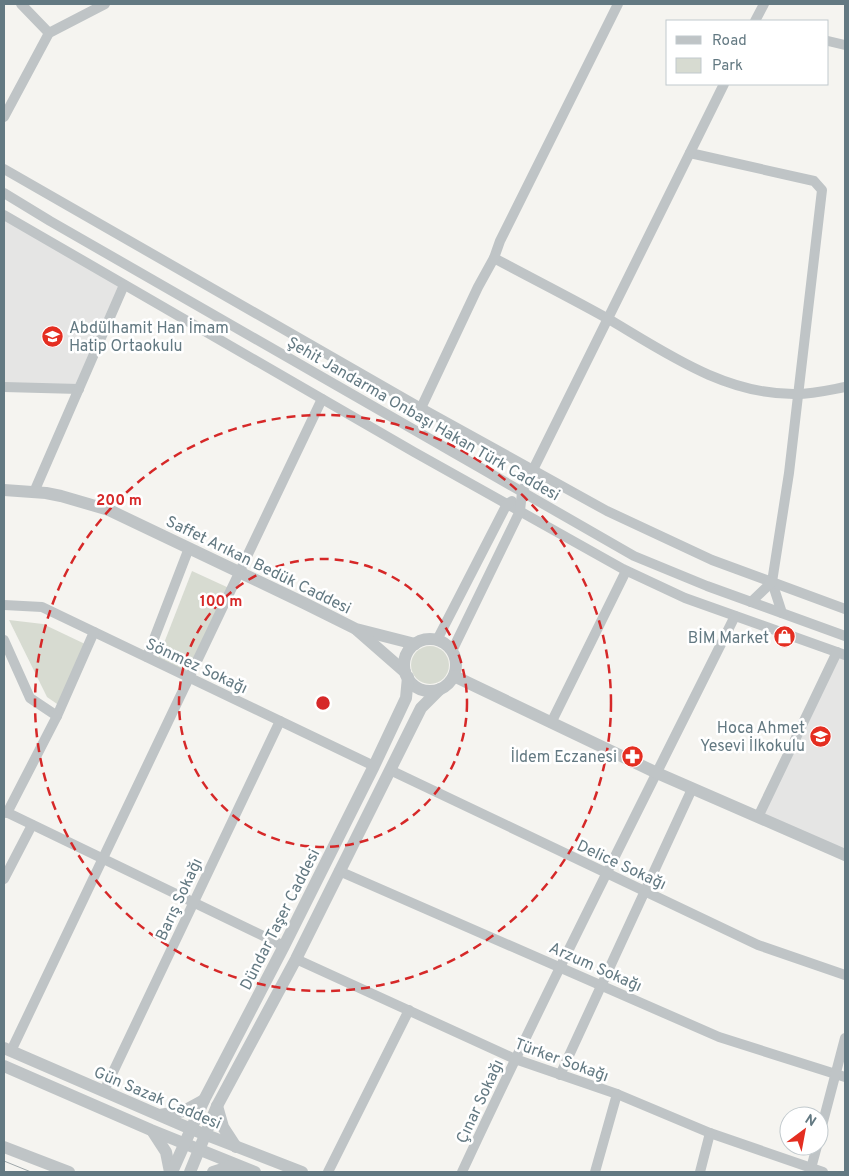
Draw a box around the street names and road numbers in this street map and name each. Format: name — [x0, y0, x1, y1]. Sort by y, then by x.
street label: Şehit Jandarma Onbaşı Hakan Türk Caddesi — [283, 333, 563, 506]
street label: Saffet Arıkan Bedük Caddesi — [162, 512, 354, 619]
street label: Sönmez Sokağı — [142, 634, 250, 699]
street label: Delice Sokağı — [573, 836, 669, 895]
street label: Dündar Taşer Caddesi — [236, 846, 325, 994]
street label: Barış Sokağı — [152, 855, 208, 944]
street label: Arzum Sokağı — [546, 938, 645, 997]
street label: Türker Sokağı — [511, 1035, 611, 1087]
street label: Çınar Sokağı — [453, 1057, 509, 1147]
street label: Gün Sazak Caddesi — [90, 1063, 224, 1135]

